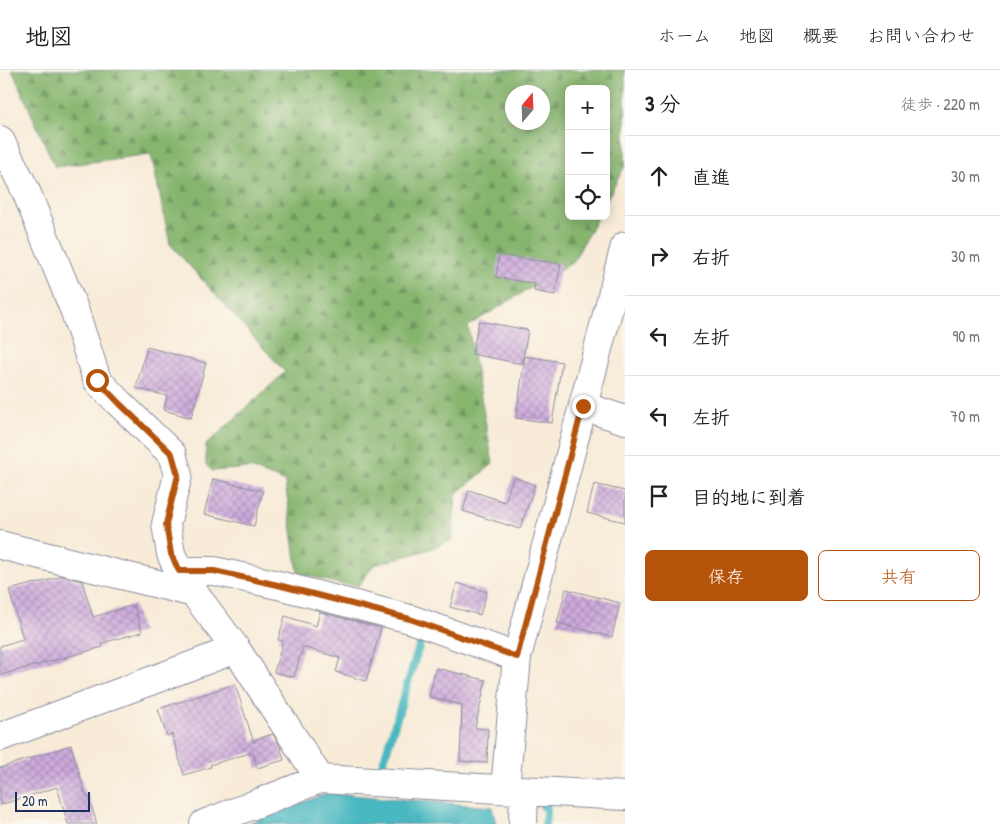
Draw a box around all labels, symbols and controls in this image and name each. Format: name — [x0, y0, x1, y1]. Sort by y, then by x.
text: 地図 — [25, 20, 73, 52]
text: ホーム — [658, 23, 711, 48]
text: 地図 — [739, 23, 775, 48]
text: 概要 — [803, 23, 839, 48]
text: お問い合わせ — [867, 23, 975, 48]
north arrow — [505, 85, 550, 130]
map controls — [565, 85, 610, 220]
button: + — [565, 85, 610, 130]
text: 3 分 — [645, 89, 680, 118]
text: 徒歩 · 220 m — [901, 93, 980, 115]
button: − — [565, 130, 610, 175]
icon: ahead — [645, 162, 673, 190]
text: 直進 — [692, 164, 730, 190]
text: 30 m — [951, 165, 980, 187]
button: locate — [565, 175, 610, 220]
icon: right — [645, 242, 673, 270]
text: 右折 — [692, 244, 730, 270]
text: 30 m — [951, 245, 980, 267]
icon: left — [645, 322, 673, 350]
text: 左折 — [692, 324, 730, 350]
text: 90 m — [952, 325, 980, 347]
route start — [86, 369, 109, 392]
route end — [572, 395, 595, 418]
icon: left — [645, 402, 673, 430]
text: 左折 — [692, 404, 730, 430]
text: 70 m — [950, 405, 980, 427]
icon: arrive — [645, 482, 673, 510]
text: 目的地に到着 — [692, 484, 806, 510]
button: 保存 — [645, 550, 808, 601]
button: 共有 — [818, 550, 980, 601]
scale bar — [15, 789, 90, 812]
text: 20 m — [22, 791, 48, 810]

